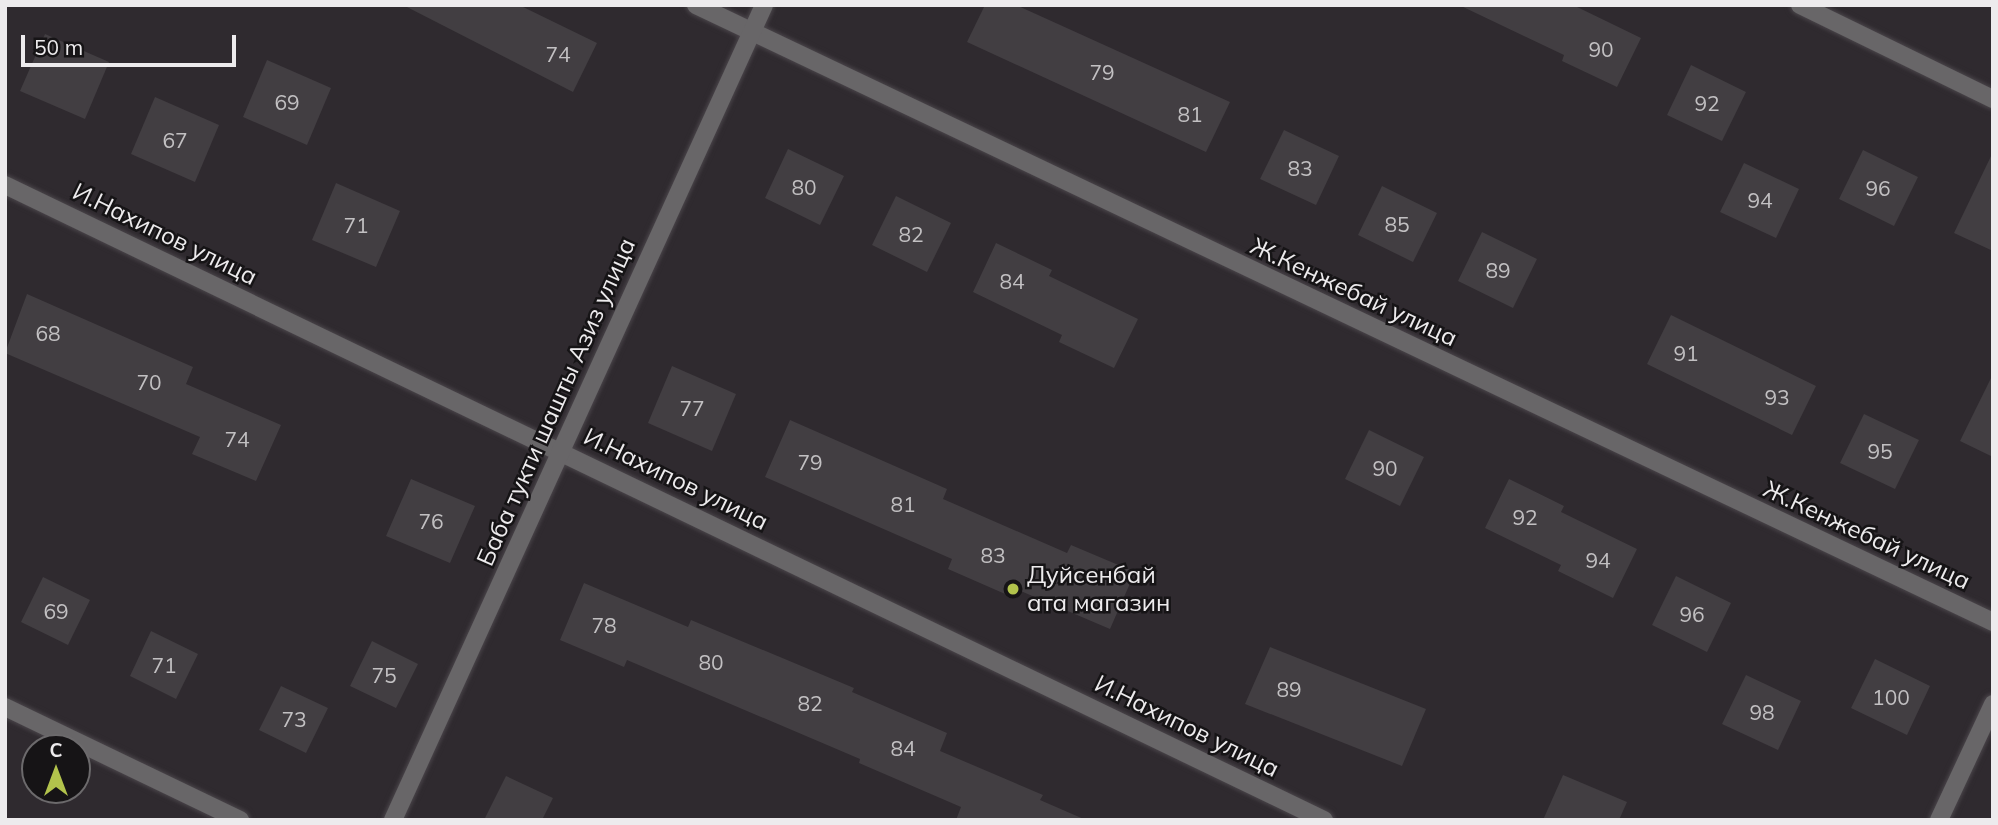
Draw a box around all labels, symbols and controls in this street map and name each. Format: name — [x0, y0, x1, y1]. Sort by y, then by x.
scale bar — [24, 21, 240, 65]
text: 50 m — [34, 34, 83, 60]
house number: 90 — [1588, 36, 1614, 62]
house number: 74 — [545, 41, 571, 67]
house number: 79 — [1089, 59, 1115, 85]
house number: 69 — [274, 89, 300, 115]
house number: 92 — [1694, 90, 1720, 116]
house number: 81 — [1177, 101, 1203, 127]
house number: 67 — [162, 127, 188, 153]
house number: 83 — [1287, 155, 1313, 181]
house number: 80 — [791, 174, 817, 200]
house number: 96 — [1865, 175, 1891, 201]
street label: И.Нахипов улица — [68, 177, 262, 291]
house number: 94 — [1747, 187, 1773, 213]
house number: 85 — [1384, 211, 1410, 237]
house number: 71 — [343, 212, 369, 238]
house number: 82 — [898, 221, 924, 247]
street label: Ж.Кенжебай улица — [1246, 231, 1462, 353]
street label: Баба тукти шашты Азиз улица — [471, 234, 641, 570]
house number: 89 — [1485, 257, 1511, 283]
house number: 84 — [999, 268, 1025, 294]
house number: 68 — [35, 320, 61, 346]
house number: 91 — [1673, 340, 1699, 366]
house number: 70 — [136, 369, 162, 395]
house number: 93 — [1764, 384, 1790, 410]
house number: 77 — [679, 395, 705, 421]
street label: И.Нахипов улица — [579, 422, 773, 536]
house number: 74 — [224, 426, 250, 452]
house number: 95 — [1867, 438, 1893, 464]
house number: 79 — [797, 449, 823, 475]
house number: 90 — [1372, 455, 1398, 481]
street label: Ж.Кенжебай улица — [1759, 474, 1975, 596]
house number: 81 — [890, 491, 916, 517]
house number: 92 — [1512, 504, 1538, 530]
house number: 76 — [418, 508, 444, 534]
house number: 83 — [980, 542, 1006, 568]
house number: 94 — [1585, 547, 1611, 573]
place label: Дуйсенбай ата магазин — [1027, 561, 1170, 617]
marker: Дуйсенбай ата магазин — [1005, 581, 1021, 597]
house number: 69 — [43, 598, 69, 624]
house number: 96 — [1679, 601, 1705, 627]
house number: 78 — [591, 612, 617, 638]
house number: 80 — [698, 649, 724, 675]
house number: 71 — [151, 652, 177, 678]
house number: 75 — [371, 662, 397, 688]
street label: И.Нахипов улица — [1090, 669, 1284, 783]
house number: 89 — [1276, 676, 1302, 702]
house number: 100 — [1872, 684, 1910, 710]
house number: 82 — [797, 690, 823, 716]
house number: 98 — [1749, 699, 1775, 725]
house number: 73 — [281, 706, 307, 732]
north arrow — [21, 734, 91, 804]
house number: 84 — [890, 735, 916, 761]
text: С — [49, 738, 63, 762]

